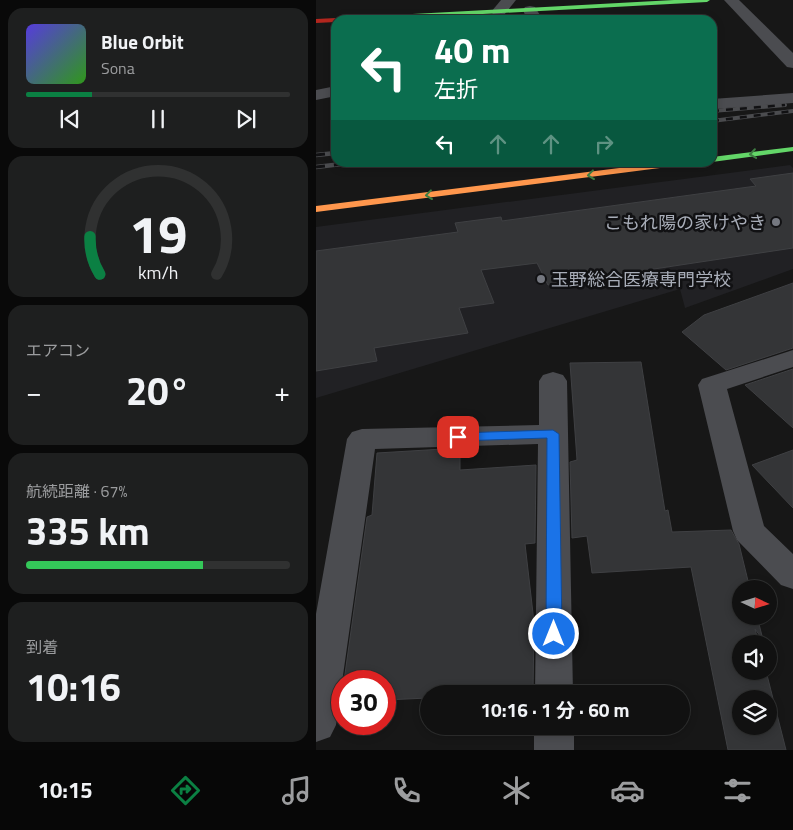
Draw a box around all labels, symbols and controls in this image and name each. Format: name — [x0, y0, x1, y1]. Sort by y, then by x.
text: 40 m — [434, 23, 510, 77]
text: Blue Orbit — [101, 27, 184, 56]
icon: left — [351, 35, 416, 100]
text: Sona — [101, 56, 135, 80]
text: 左折 — [434, 72, 478, 106]
icon: previous — [56, 105, 84, 133]
icon: pause — [144, 105, 172, 133]
icon: next — [232, 105, 260, 133]
icon: left — [431, 130, 459, 158]
icon: ahead — [484, 130, 512, 158]
icon: ahead — [537, 130, 565, 158]
icon: right — [590, 130, 618, 158]
one-way arrow — [748, 148, 756, 159]
one-way arrow — [586, 169, 594, 180]
one-way arrow — [425, 189, 433, 200]
text: 19 — [129, 194, 187, 273]
place label: こもれ陽の家けやき — [604, 209, 766, 236]
marker: こもれ陽の家けやき — [770, 216, 782, 228]
text: km/h — [138, 259, 178, 286]
place label: 玉野総合医療専門学校 — [551, 266, 731, 293]
marker: 玉野総合医療専門学校 — [535, 273, 547, 285]
text: エアコン — [26, 338, 90, 362]
text: 20° — [126, 362, 190, 420]
text: − — [26, 370, 42, 413]
text: + — [274, 370, 290, 413]
pin — [437, 416, 479, 458]
icon: arrive — [444, 423, 472, 451]
text: 航続距離 · 67% — [26, 479, 127, 503]
text: 335 km — [26, 502, 150, 560]
north arrow — [732, 580, 777, 625]
map controls — [732, 580, 777, 735]
position arrow — [527, 607, 579, 659]
text: 到着 — [26, 635, 58, 659]
button: sound — [732, 635, 777, 680]
text: 10:16 — [26, 658, 121, 716]
speed limit sign: 30 — [331, 670, 396, 735]
button: layers — [732, 690, 777, 735]
text: 10:16 · 1 分 · 60 m — [480, 695, 630, 724]
text: 10:15 — [38, 773, 93, 807]
icon: directions — [168, 773, 203, 808]
icon: music — [279, 773, 314, 808]
icon: phone — [389, 773, 424, 808]
icon: climate — [499, 773, 534, 808]
icon: car — [610, 773, 645, 808]
icon: filters — [720, 773, 755, 808]

